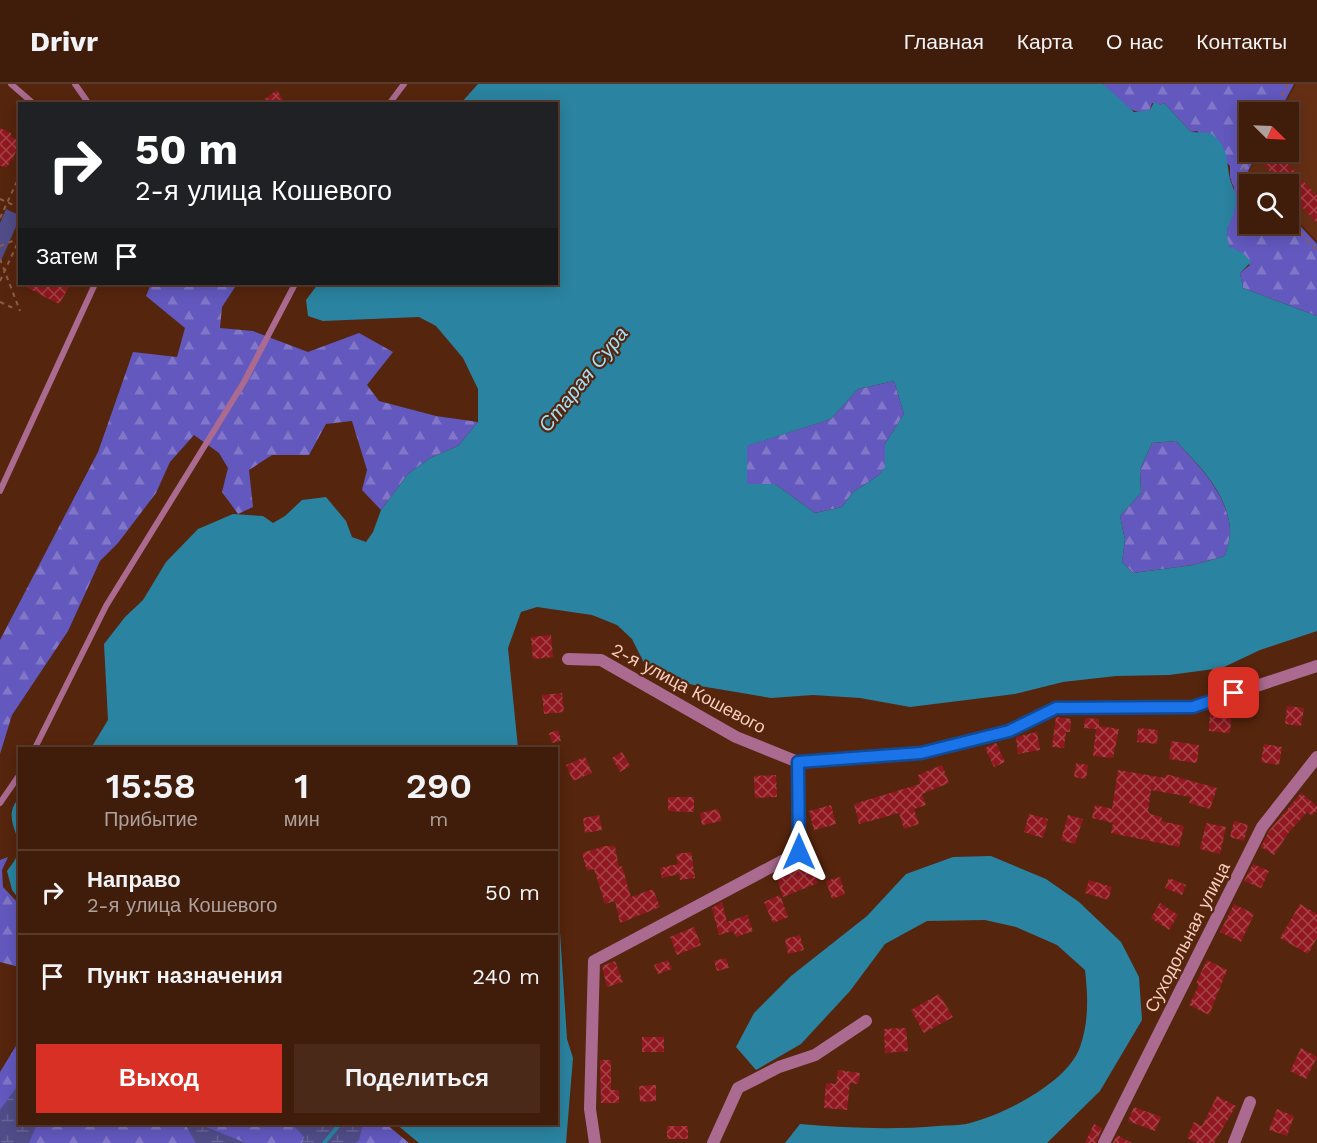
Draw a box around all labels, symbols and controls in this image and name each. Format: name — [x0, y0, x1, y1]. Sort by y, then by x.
text: Drivr — [30, 25, 98, 58]
text: Главная — [904, 29, 984, 54]
text: Карта — [1017, 29, 1073, 54]
text: О нас — [1106, 29, 1163, 54]
text: Контакты — [1196, 29, 1287, 54]
north arrow — [1239, 102, 1299, 162]
map controls — [1239, 102, 1299, 234]
text: 50 m — [135, 125, 238, 174]
icon: right — [36, 126, 114, 204]
button: search — [1239, 174, 1299, 234]
text: 2-я улица Кошевого — [135, 175, 392, 207]
icon: arrive — [110, 240, 143, 273]
text: Затем — [36, 244, 98, 269]
water label: Старая Сура — [533, 322, 633, 436]
street label: 2-я улица Кошевого — [608, 639, 770, 737]
pin — [1208, 667, 1259, 718]
icon: arrive — [1217, 676, 1250, 709]
text: 15:58 — [106, 765, 196, 807]
text: 1 — [294, 765, 309, 807]
text: 290 — [406, 765, 472, 807]
text: Прибытие — [104, 807, 198, 831]
text: мин — [284, 807, 320, 831]
text: m — [429, 807, 448, 831]
position arrow — [767, 820, 831, 884]
street label: Суходольная улица — [1140, 858, 1234, 1016]
text: Направо — [87, 867, 181, 892]
icon: right — [36, 876, 69, 909]
text: 50 m — [485, 880, 540, 905]
text: 2-я улица Кошевого — [87, 893, 277, 917]
icon: arrive — [36, 960, 69, 993]
text: Пункт назначения — [87, 963, 283, 988]
text: 240 m — [472, 964, 540, 989]
button: Выход — [36, 1044, 282, 1113]
button: Поделиться — [294, 1044, 540, 1113]

